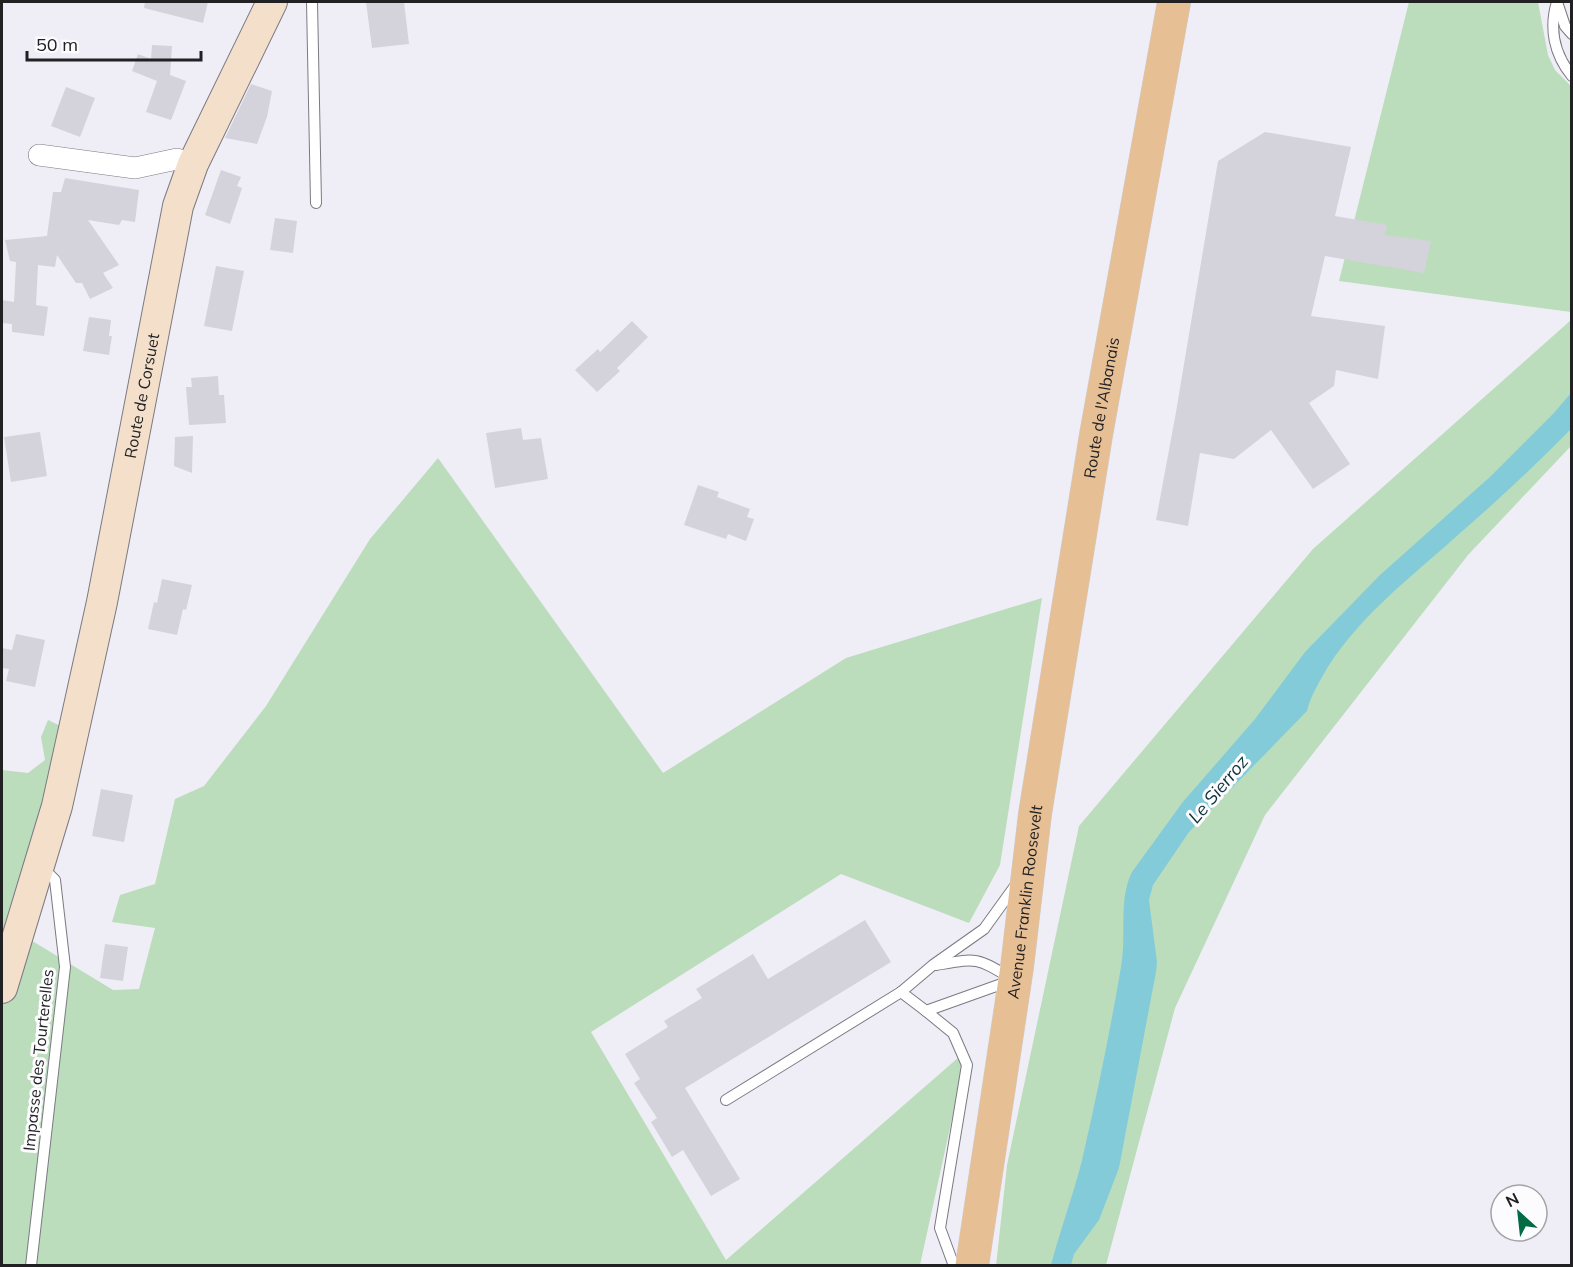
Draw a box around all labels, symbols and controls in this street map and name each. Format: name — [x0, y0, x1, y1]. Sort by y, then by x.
scale bar — [27, 24, 201, 62]
text: 50 m — [36, 33, 78, 56]
street label: Route de Corsuet — [120, 331, 163, 460]
street label: Route de l'Albanais — [1079, 335, 1123, 480]
water label: Le Sierroz — [1183, 750, 1254, 828]
street label: Avenue Franklin Roosevelt — [1002, 803, 1046, 1000]
street label: Impasse des Tourterelles — [19, 968, 57, 1152]
north arrow — [1489, 1183, 1549, 1243]
text: N — [1502, 1188, 1522, 1211]

